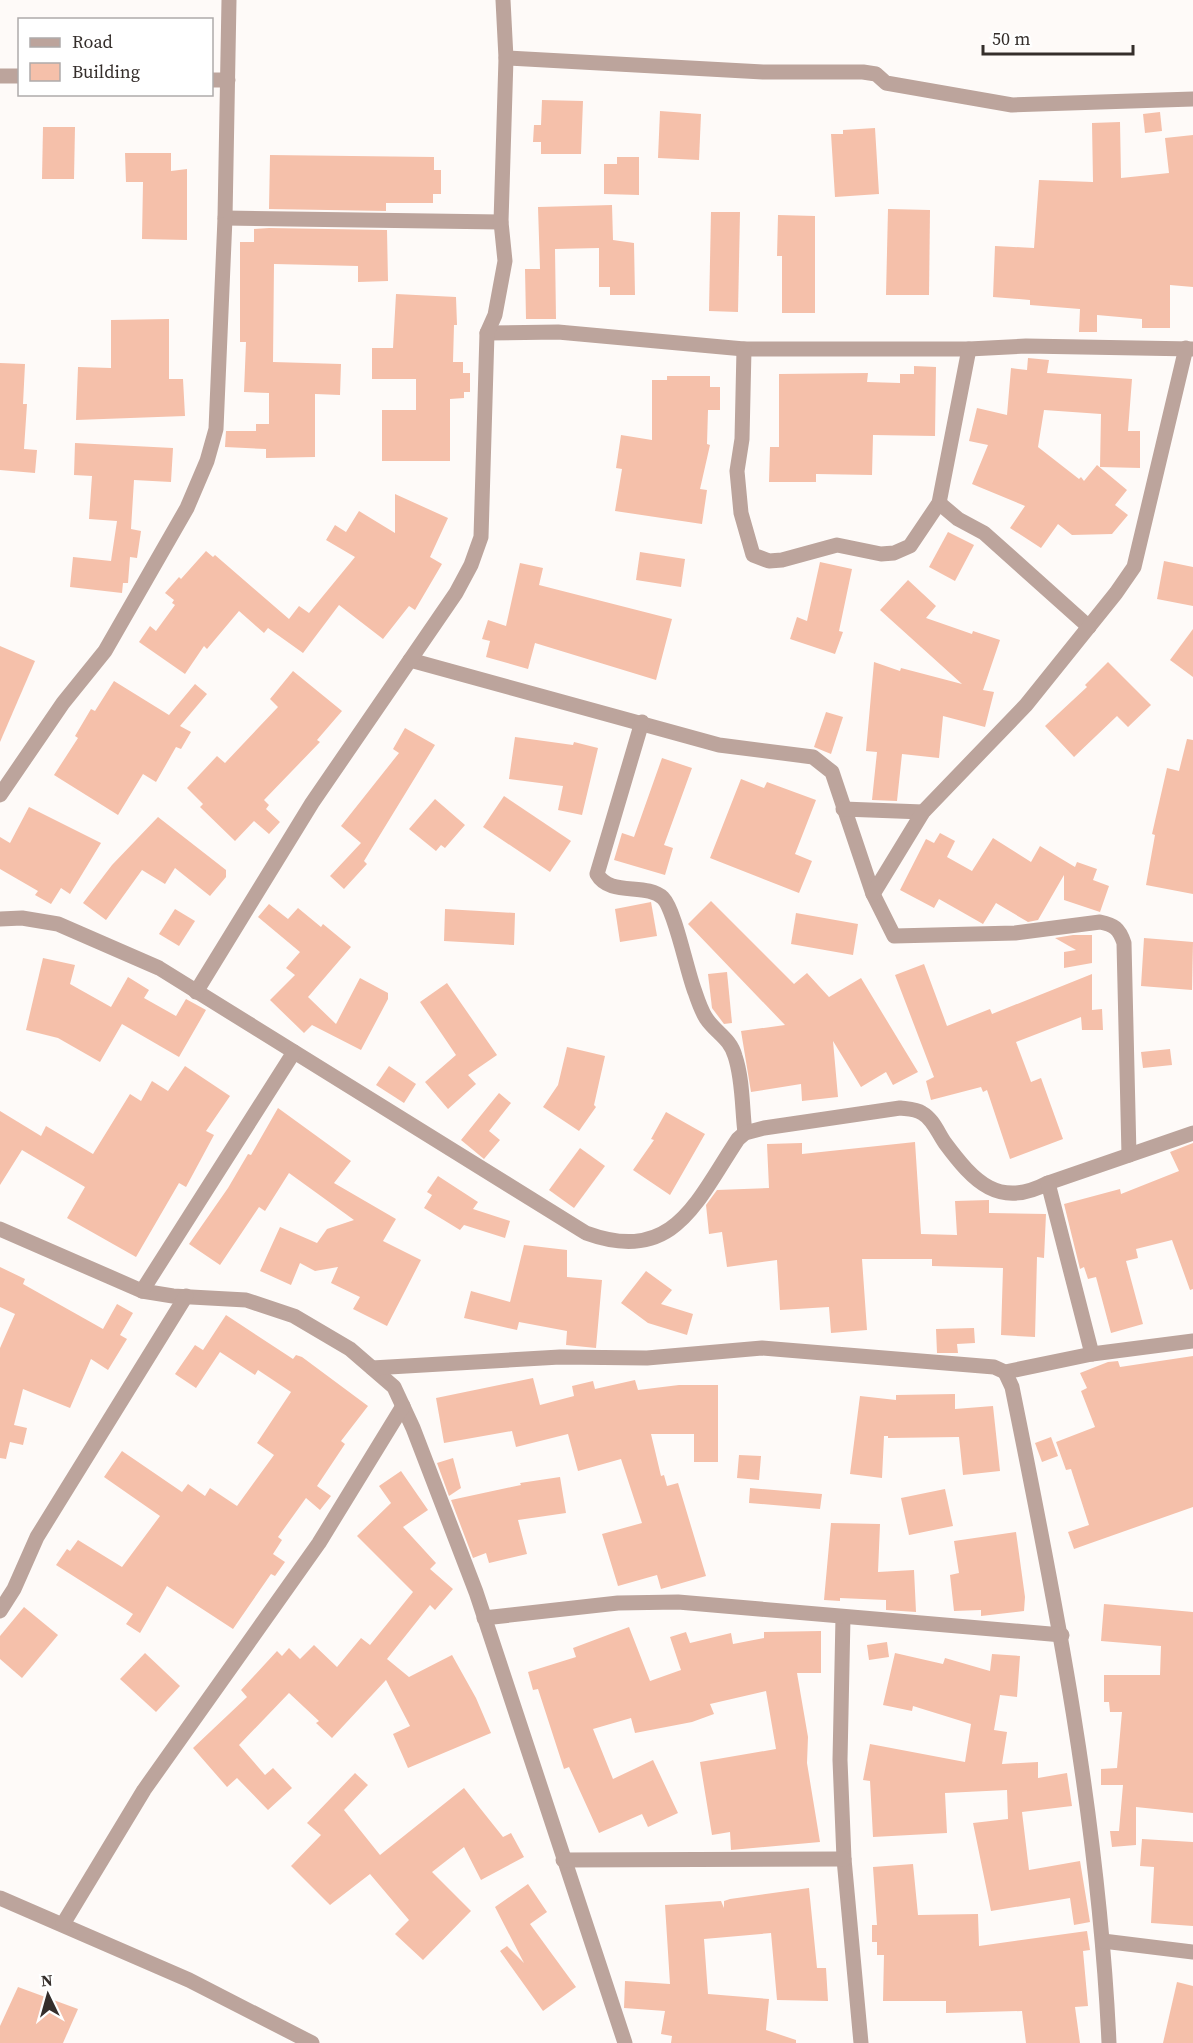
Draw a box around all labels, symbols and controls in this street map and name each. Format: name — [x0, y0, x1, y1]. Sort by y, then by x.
legend — [18, 18, 213, 96]
scale bar — [983, 18, 1133, 56]
text: 50 m — [992, 26, 1030, 51]
text: Road — [72, 29, 113, 54]
text: Building — [72, 59, 140, 84]
north arrow — [18, 1965, 78, 2025]
text: N — [40, 1969, 54, 1992]

